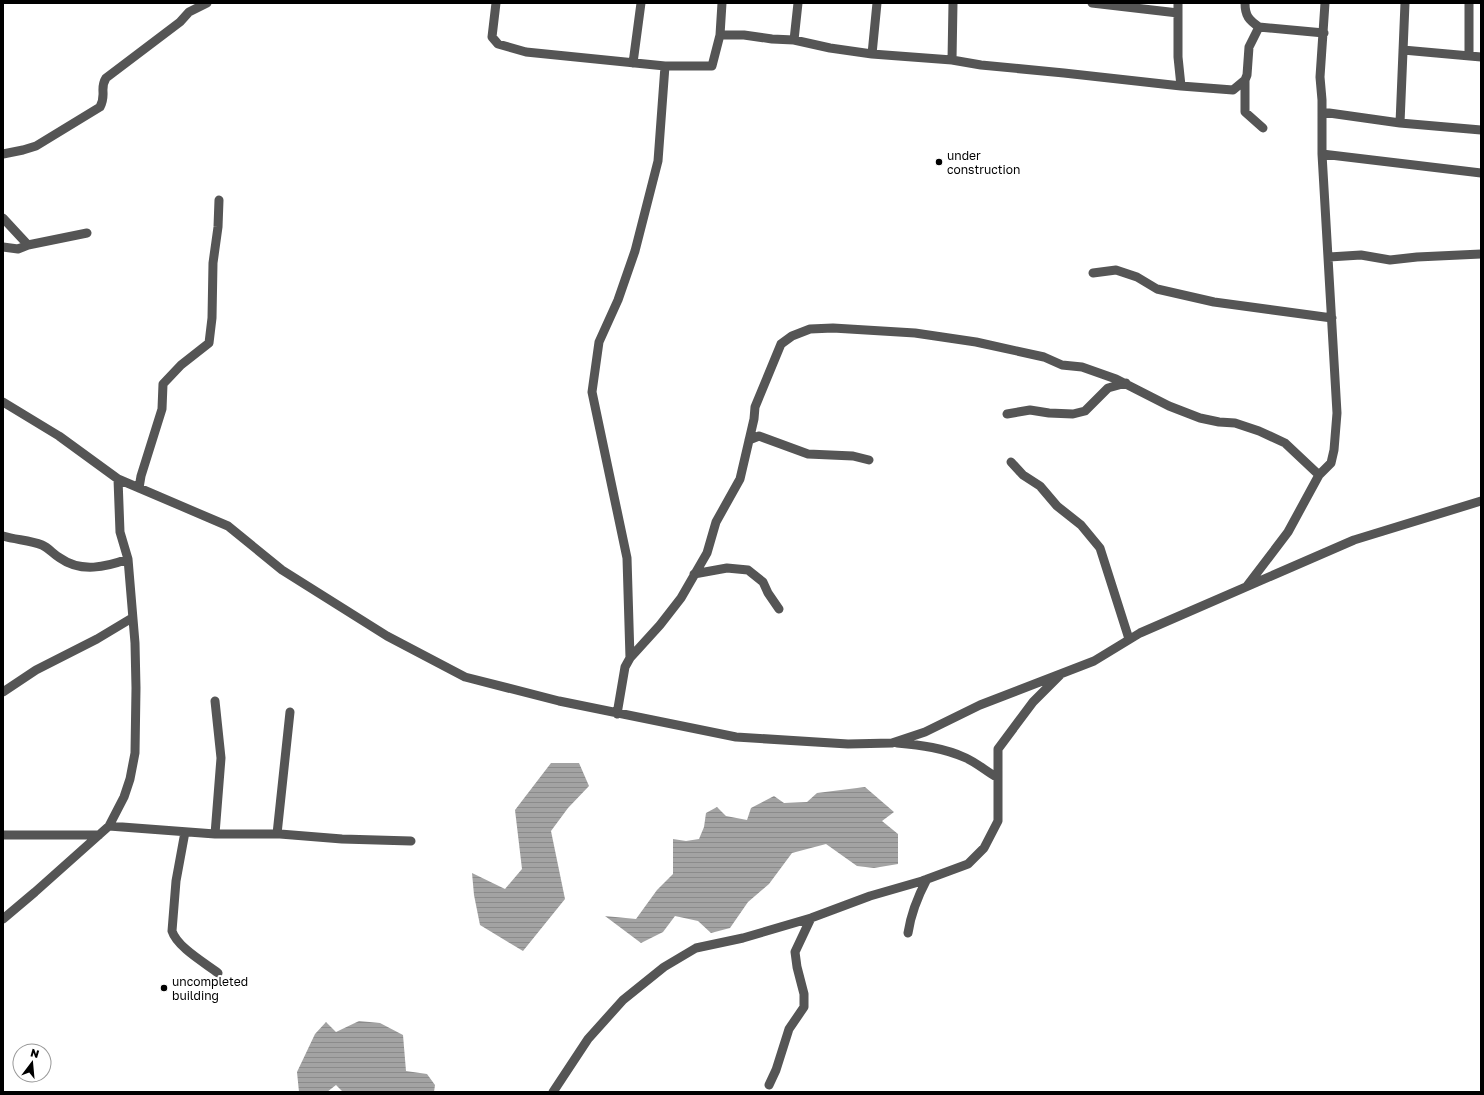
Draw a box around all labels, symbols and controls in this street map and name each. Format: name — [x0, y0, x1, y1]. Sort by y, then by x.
place label: under construction — [947, 148, 1020, 177]
marker: under construction — [934, 157, 944, 167]
place label: uncompleted building — [172, 974, 248, 1003]
marker: uncompleted building — [159, 983, 169, 993]
north arrow — [12, 1043, 52, 1083]
text: N — [29, 1046, 41, 1060]

